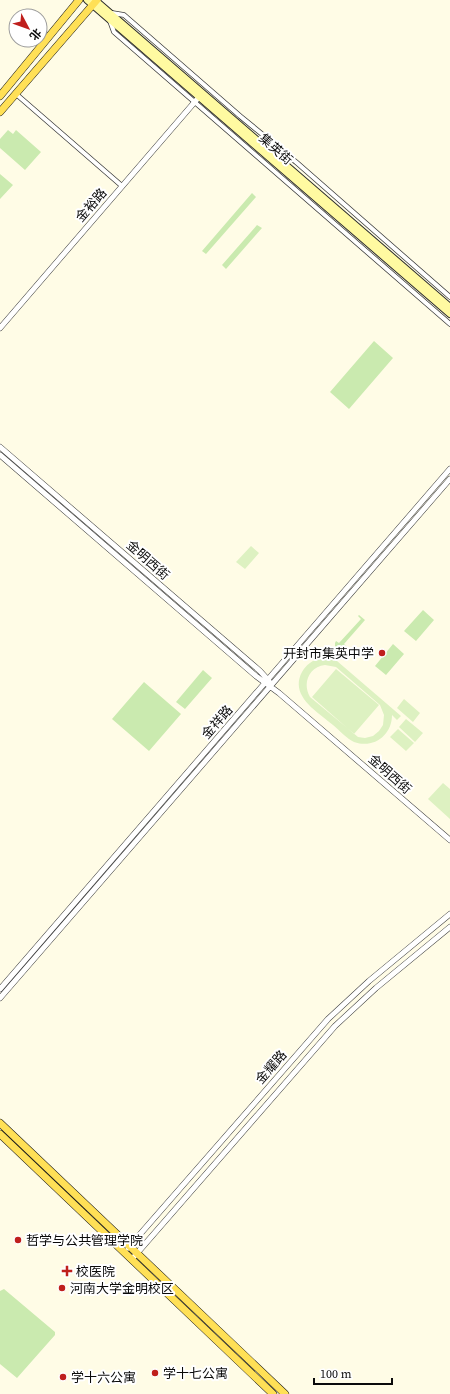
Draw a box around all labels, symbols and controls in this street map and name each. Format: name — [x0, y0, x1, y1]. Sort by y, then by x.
north arrow — [8, 8, 48, 48]
text: 北 — [26, 25, 44, 43]
street label: 集英街 — [256, 130, 296, 168]
street label: 金裕路 — [72, 185, 110, 225]
street label: 金明西街 — [123, 537, 173, 583]
place label: 开封市集英中学 — [283, 645, 374, 662]
marker: 开封市集英中学 — [377, 648, 387, 658]
street label: 金祥路 — [198, 702, 236, 742]
street label: 金明西街 — [365, 751, 415, 797]
street label: 金耀路 — [252, 1047, 290, 1087]
place label: 哲学与公共管理学院 — [26, 1232, 143, 1249]
marker: 哲学与公共管理学院 — [13, 1235, 23, 1245]
place label: 校医院 — [76, 1263, 115, 1280]
marker: 校医院 — [61, 1265, 73, 1277]
place label: 河南大学金明校区 — [70, 1280, 174, 1297]
marker: 河南大学金明校区 — [57, 1283, 67, 1293]
scale bar — [314, 1360, 392, 1386]
place label: 学十七公寓 — [163, 1365, 228, 1382]
text: 100 m — [320, 1366, 352, 1382]
marker: 学十七公寓 — [150, 1368, 160, 1378]
place label: 学十六公寓 — [71, 1369, 136, 1386]
marker: 学十六公寓 — [58, 1372, 68, 1382]

